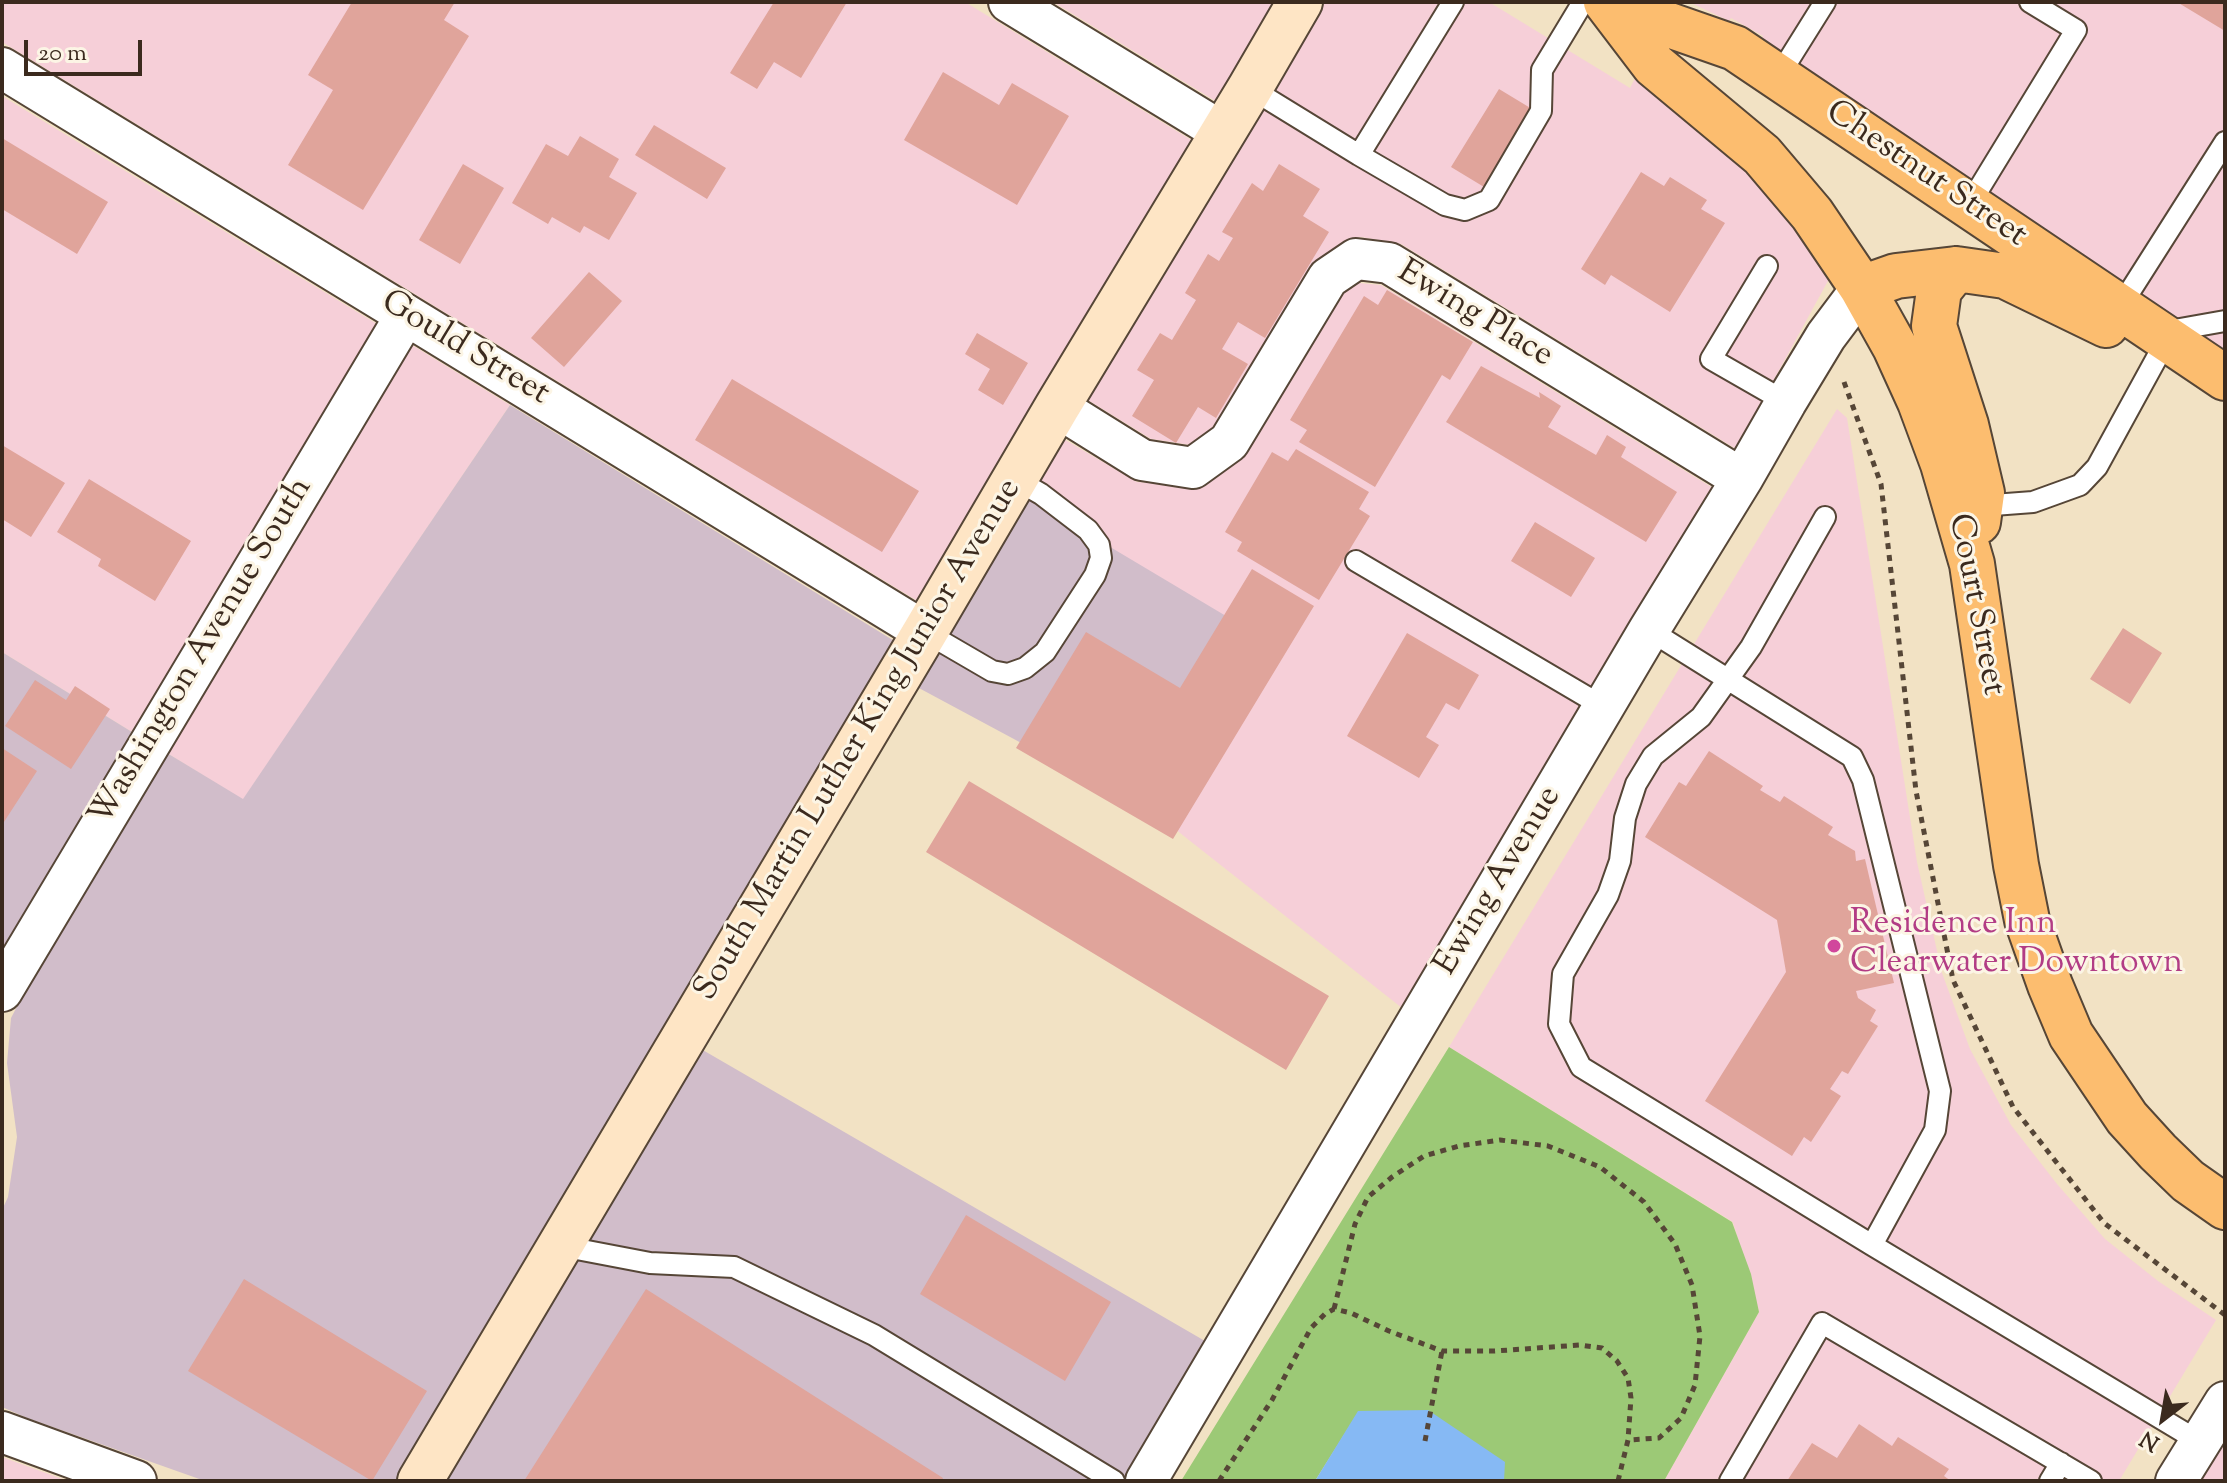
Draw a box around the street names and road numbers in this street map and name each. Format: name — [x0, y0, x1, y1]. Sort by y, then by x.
street label: Chestnut Street — [1817, 94, 2033, 258]
street label: Ewing Place — [1389, 254, 1559, 378]
street label: Gould Street — [372, 284, 556, 416]
street label: Washington Avenue South — [83, 471, 323, 835]
street label: South Martin Luther King Junior Avenue — [688, 473, 1032, 1009]
street label: Court Street — [1936, 511, 2012, 699]
street label: Ewing Avenue — [1428, 780, 1572, 984]

